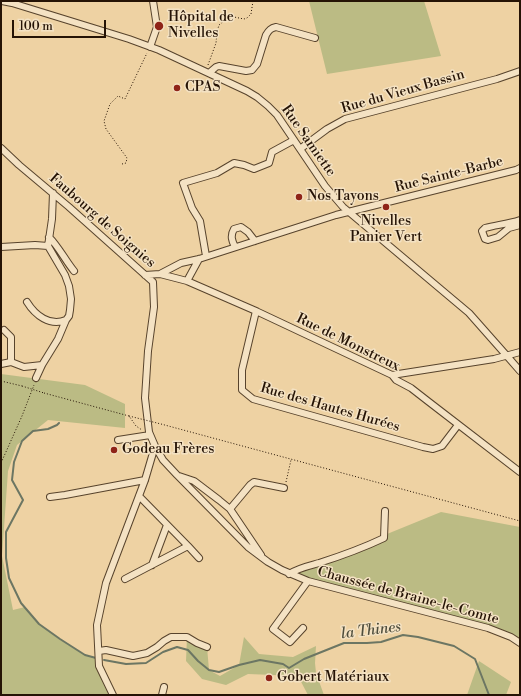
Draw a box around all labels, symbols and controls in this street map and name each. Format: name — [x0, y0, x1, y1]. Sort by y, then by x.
place label: Hôpital de Nivelles — [168, 10, 234, 42]
scale bar — [14, 12, 108, 38]
text: 100 m — [19, 19, 53, 34]
marker: Hôpital de Nivelles — [153, 20, 165, 32]
street label: Rue du Vieux Bassin — [339, 66, 467, 118]
place label: CPAS — [185, 80, 221, 96]
marker: CPAS — [172, 83, 182, 93]
street label: Rue Samiette — [277, 102, 339, 180]
street label: Rue Sainte-Barbe — [393, 153, 505, 197]
street label: Faubourg de Soignies — [45, 170, 159, 272]
place label: Nos Tayons — [307, 189, 379, 205]
marker: Nos Tayons — [294, 192, 304, 202]
marker: Nivelles Panier Vert — [381, 202, 391, 212]
place label: Nivelles Panier Vert — [350, 214, 422, 246]
street label: Rue de Monstreux — [293, 311, 403, 375]
street label: Rue des Hautes Hurées — [258, 380, 402, 436]
place label: Godeau Frères — [122, 442, 214, 458]
marker: Godeau Frères — [109, 445, 119, 455]
street label: Chaussée de Braine-le-Comte — [315, 564, 501, 628]
water label: la Thines — [340, 618, 402, 644]
place label: Gobert Matériaux — [277, 670, 389, 686]
marker: Gobert Matériaux — [264, 673, 274, 683]

